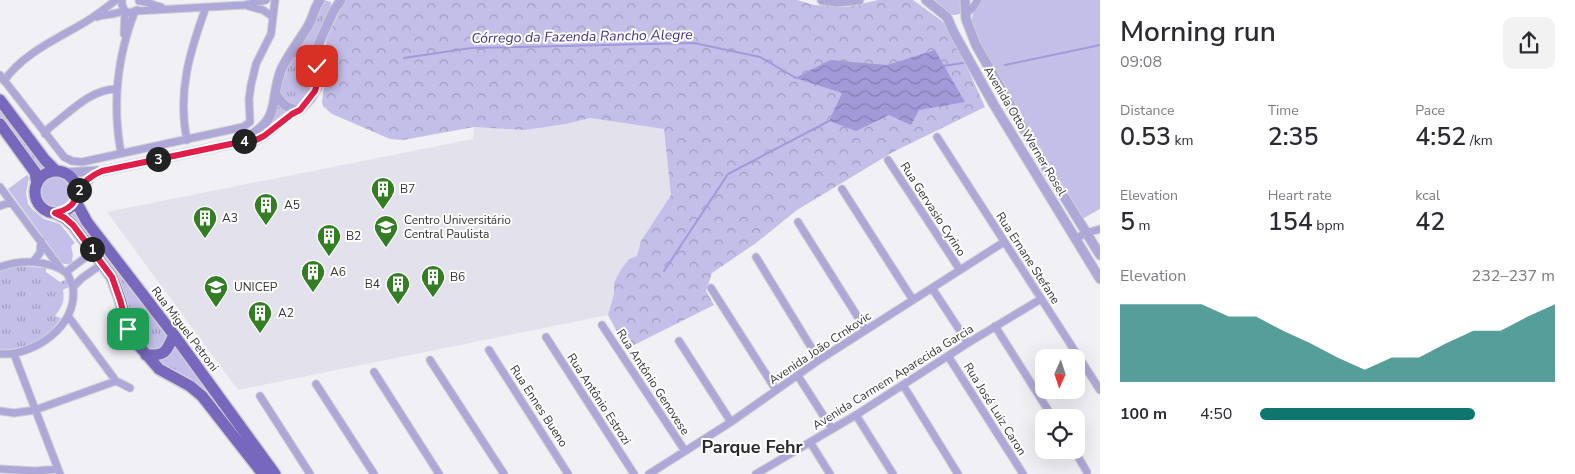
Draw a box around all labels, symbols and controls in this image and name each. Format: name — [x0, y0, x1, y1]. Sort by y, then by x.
text: Morning run — [1120, 13, 1276, 51]
button: share — [1503, 17, 1555, 69]
water label: Córrego da Fazenda Rancho Alegre — [471, 25, 693, 48]
pin — [296, 45, 338, 87]
text: 09:08 — [1120, 51, 1162, 73]
icon: check — [303, 52, 331, 80]
street label: Avenida Otto Werner Rosel — [980, 63, 1070, 199]
text: Distance — [1120, 101, 1174, 120]
text: Time — [1268, 101, 1299, 120]
text: Pace — [1415, 101, 1445, 120]
text: 0.53 — [1120, 120, 1171, 154]
text: 2:35 — [1268, 120, 1319, 154]
text: 4:52 — [1415, 120, 1466, 154]
pin: 4 — [232, 128, 256, 154]
text: km — [1171, 131, 1194, 150]
text: /km — [1466, 131, 1493, 150]
text: 4 — [240, 132, 249, 151]
pin: 3 — [146, 146, 170, 172]
text: 3 — [154, 150, 163, 169]
street label: Rua Gervasio Cyrino — [897, 159, 970, 259]
building icon: B7 — [370, 176, 396, 210]
pin: 2 — [66, 178, 92, 202]
text: 2 — [75, 181, 84, 200]
place label: B7 — [400, 181, 415, 197]
text: Elevation — [1120, 186, 1178, 205]
text: Heart rate — [1268, 186, 1332, 205]
text: kcal — [1415, 186, 1440, 205]
building icon: A5 — [253, 192, 279, 226]
place label: A5 — [284, 197, 300, 213]
building icon: A3 — [192, 205, 218, 239]
text: 5 — [1120, 205, 1135, 239]
text: 154 — [1268, 205, 1313, 239]
text: 42 — [1415, 205, 1445, 239]
street label: Rua Ernane Stefane — [992, 209, 1064, 307]
place label: A3 — [222, 210, 238, 226]
place label: Centro Universitário Central Paulista — [404, 212, 511, 242]
school or university icon: Centro Universitário Central Paulista — [373, 214, 399, 248]
text: m — [1135, 216, 1151, 235]
text: bpm — [1313, 216, 1345, 235]
building icon: B2 — [316, 223, 342, 257]
place label: B2 — [346, 228, 361, 244]
pin: 1 — [80, 236, 104, 262]
text: 1 — [88, 240, 97, 259]
building icon: A6 — [300, 259, 326, 293]
place label: A6 — [330, 264, 346, 280]
building icon: B6 — [420, 264, 446, 298]
text: Elevation — [1120, 265, 1186, 287]
text: 232–237 m — [1472, 265, 1555, 287]
place label: B6 — [450, 269, 465, 285]
building icon: B4 — [385, 271, 411, 305]
school or university icon: UNICEP — [203, 274, 229, 308]
place label: B4 — [365, 276, 380, 292]
place label: UNICEP — [234, 279, 278, 295]
street label: Rua Miguel Petroni — [148, 283, 222, 375]
building icon: A2 — [247, 300, 273, 334]
place label: A2 — [278, 305, 294, 321]
pin — [107, 308, 149, 350]
street label: Avenida João Crnkovic — [766, 308, 874, 388]
icon: arrive — [114, 315, 142, 343]
street label: Avenida Carmem Aparecida Garcia — [809, 321, 977, 433]
street label: Rua Antônio Genovese — [613, 326, 693, 438]
north arrow — [1035, 349, 1085, 399]
map controls — [1035, 349, 1085, 459]
street label: Rua Antônio Estrozi — [563, 350, 635, 448]
street label: Rua José Luiz Caron — [960, 360, 1030, 458]
street label: Rua Ennes Bueno — [506, 362, 572, 450]
text: 100 m — [1120, 403, 1167, 425]
text: 4:50 — [1200, 403, 1232, 425]
button: locate — [1035, 409, 1085, 459]
district label: Parque Fehr — [701, 435, 803, 459]

